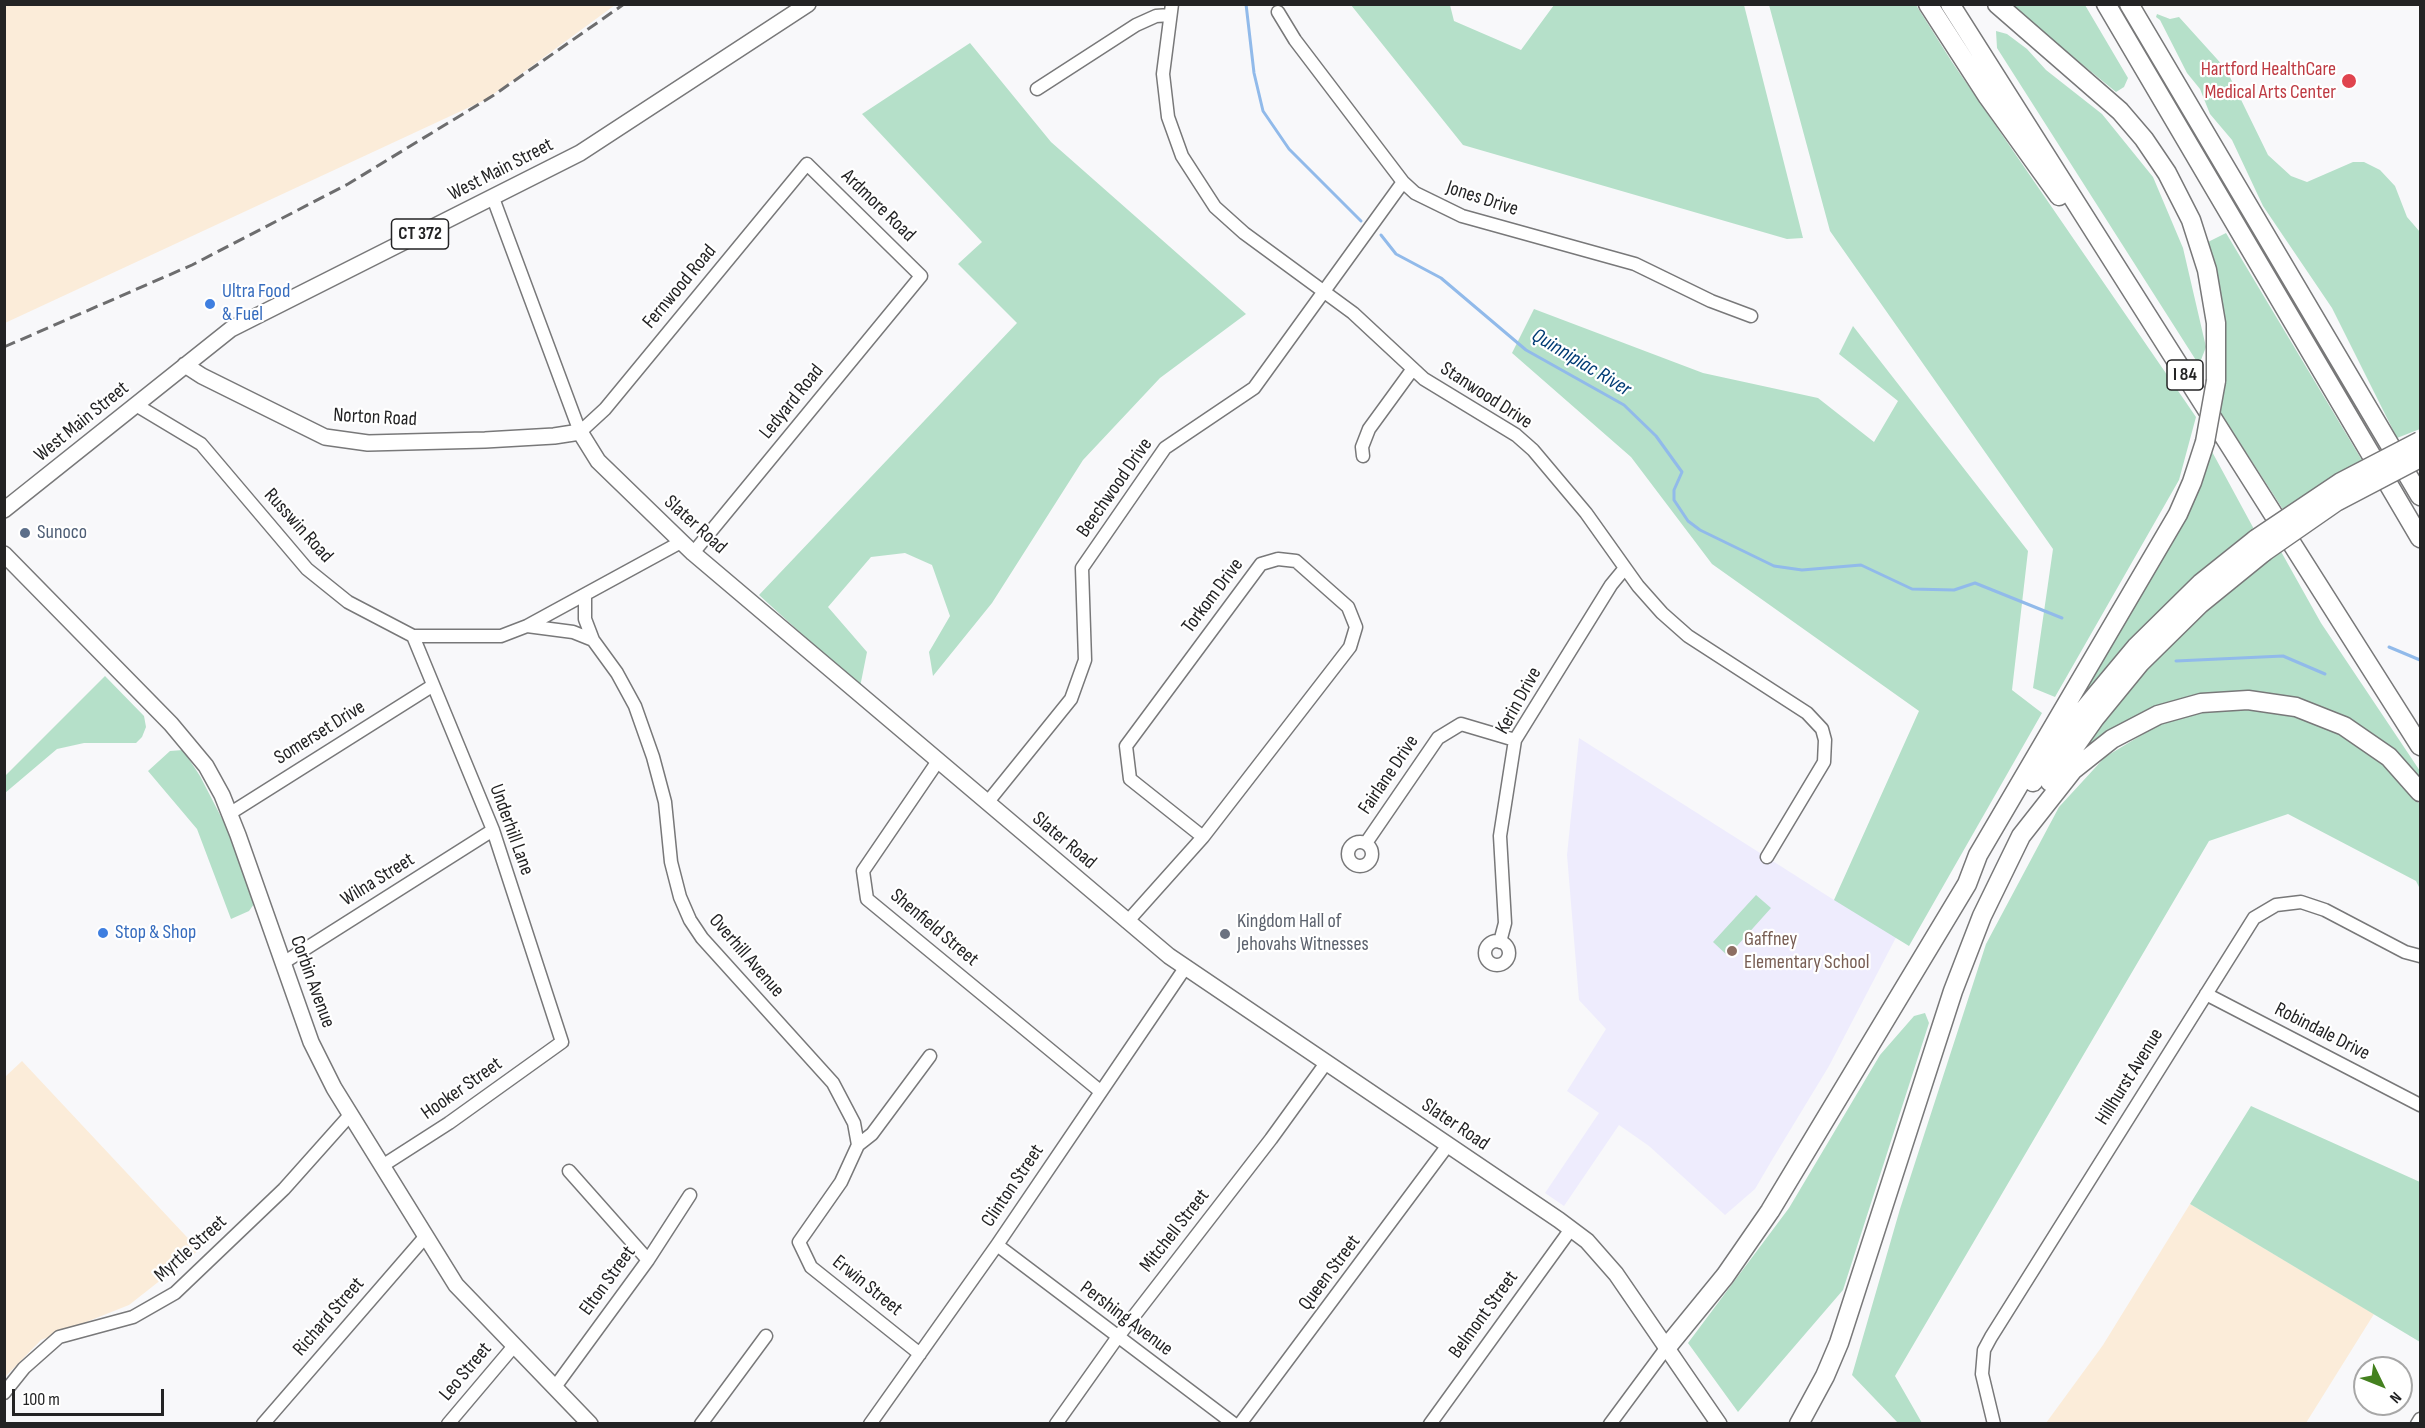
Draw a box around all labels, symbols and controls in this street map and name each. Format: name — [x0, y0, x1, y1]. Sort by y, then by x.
place label: Hartford HealthCare Medical Arts Center — [2201, 58, 2336, 105]
marker: Hartford HealthCare Medical Arts Center — [2340, 72, 2358, 90]
street label: West Main Street — [445, 133, 557, 207]
street label: Ardmore Road — [836, 165, 920, 247]
street label: Jones Drive — [1443, 176, 1521, 222]
road number: CT 372 — [392, 219, 448, 249]
street label: Fernwood Road — [638, 240, 722, 334]
place label: Ultra Food & Fuel — [222, 280, 290, 327]
marker: Ultra Food & Fuel — [203, 297, 217, 311]
water label: Quinnipiac River — [1527, 323, 1635, 403]
street label: Stanwood Drive — [1435, 357, 1537, 435]
street label: Ledyard Road — [755, 360, 829, 444]
road number: I 84 — [2167, 360, 2203, 390]
street label: West Main Street — [30, 377, 134, 467]
street label: Norton Road — [333, 404, 417, 432]
street label: Beechwood Drive — [1072, 434, 1158, 542]
street label: Russwin Road — [258, 484, 338, 568]
street label: Slater Road — [659, 491, 731, 559]
place label: Sunoco — [37, 521, 87, 545]
marker: Sunoco — [18, 526, 32, 540]
street label: Torkom Drive — [1177, 554, 1249, 638]
street label: Kerin Drive — [1491, 663, 1547, 739]
street label: Somerset Drive — [270, 696, 370, 770]
street label: Fairlane Drive — [1354, 731, 1424, 819]
street label: Underhill Lane — [483, 781, 539, 879]
street label: Slater Road — [1027, 807, 1101, 875]
street label: Wilna Street — [337, 848, 419, 912]
street label: Shenfield Street — [885, 884, 983, 972]
street label: Overhill Avenue — [703, 909, 789, 1003]
place label: Kingdom Hall of Jehovahs Witnesses — [1237, 910, 1369, 957]
place label: Stop & Shop — [115, 921, 196, 945]
marker: Stop & Shop — [96, 926, 110, 940]
marker: Kingdom Hall of Jehovahs Witnesses — [1218, 927, 1232, 941]
place label: Gaffney Elementary School — [1744, 928, 1870, 975]
street label: Corbin Avenue — [284, 933, 340, 1031]
marker: Gaffney Elementary School — [1725, 944, 1739, 958]
street label: Robindale Drive — [2270, 998, 2374, 1066]
street label: Hillhurst Avenue — [2091, 1024, 2169, 1130]
street label: Hooker Street — [417, 1052, 507, 1126]
street label: Slater Road — [1417, 1094, 1493, 1156]
street label: Clinton Street — [977, 1140, 1049, 1232]
street label: Mitchell Street — [1135, 1185, 1215, 1277]
street label: Myrtle Street — [150, 1210, 232, 1288]
street label: Queen Street — [1294, 1231, 1366, 1315]
street label: Elton Street — [575, 1242, 641, 1320]
street label: Erwin Street — [827, 1251, 907, 1321]
street label: Belmont Street — [1444, 1267, 1524, 1363]
street label: Richard Street — [288, 1273, 370, 1361]
street label: Pershing Avenue — [1075, 1276, 1177, 1362]
street label: Leo Street — [435, 1338, 497, 1406]
north arrow — [2353, 1356, 2413, 1416]
scale bar — [15, 1377, 166, 1415]
text: N — [2385, 1388, 2405, 1407]
text: 100 m — [23, 1389, 60, 1410]

